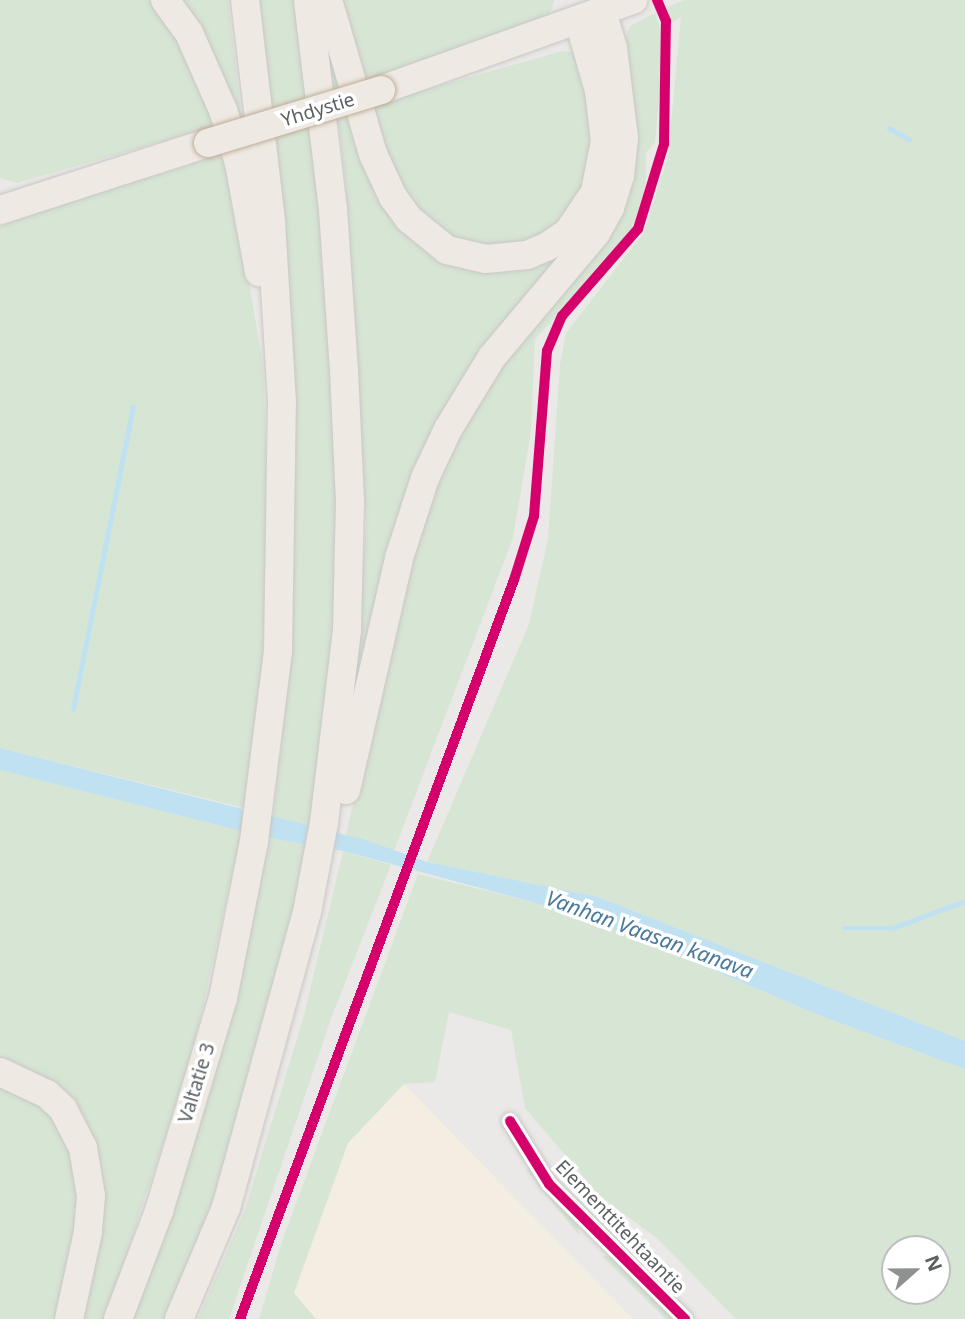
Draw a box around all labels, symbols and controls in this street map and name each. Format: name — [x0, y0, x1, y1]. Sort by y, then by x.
street label: Yhdystie — [279, 88, 357, 132]
water label: Vanhan Vaasan kanava — [543, 885, 757, 983]
street label: Valtatie 3 — [174, 1040, 220, 1126]
street label: Elementtitehtaantie — [550, 1156, 690, 1298]
north arrow — [881, 1235, 951, 1305]
text: N — [919, 1251, 949, 1275]

